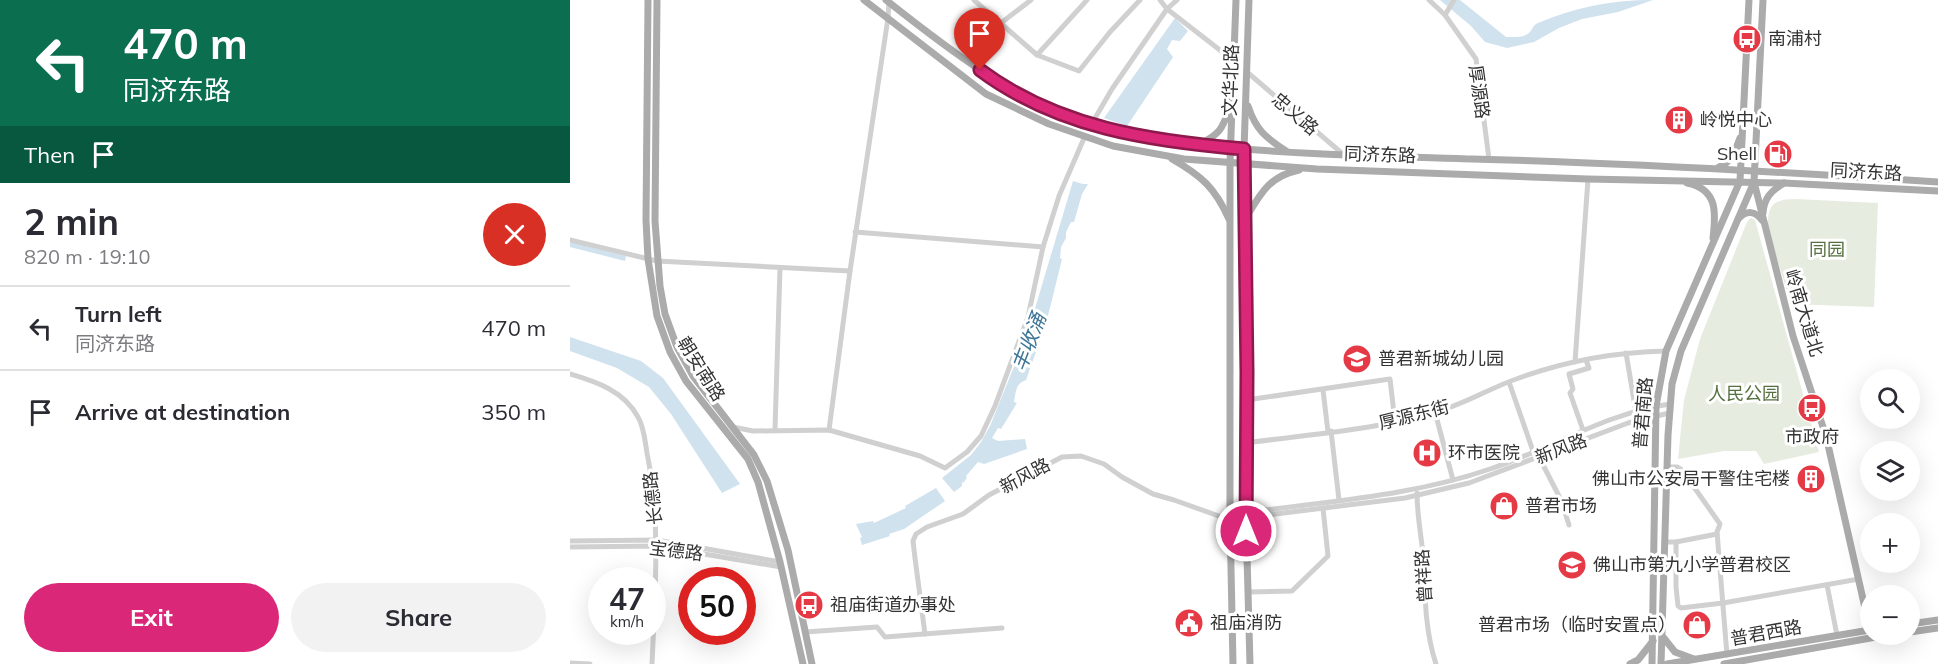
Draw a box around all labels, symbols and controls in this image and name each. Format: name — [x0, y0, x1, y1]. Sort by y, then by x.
pin — [954, 8, 1005, 70]
text: 470 m — [123, 17, 248, 70]
icon: arrive — [963, 17, 996, 50]
bus stop icon: 南浦村 — [1731, 23, 1763, 55]
icon: left — [24, 24, 102, 102]
place label: 南浦村 — [1768, 27, 1822, 50]
street label: 文华北路 — [1218, 44, 1243, 116]
street label: 厚源路 — [1464, 64, 1495, 120]
text: 同济东路 — [123, 73, 231, 107]
street label: 忠义路 — [1267, 87, 1323, 140]
building icon: 岭悦中心 — [1663, 104, 1695, 136]
place label: 岭悦中心 — [1700, 108, 1772, 131]
icon: arrive — [87, 138, 120, 171]
fuel station icon: Shell — [1762, 138, 1794, 170]
text: Then — [24, 141, 75, 169]
street label: 同济东路 — [1344, 142, 1416, 167]
place label: Shell — [1717, 142, 1757, 165]
street label: 同济东路 — [1829, 158, 1903, 185]
text: 2 min — [24, 199, 119, 244]
button: close — [483, 203, 546, 266]
park label: 同园 — [1809, 238, 1845, 261]
text: 820 m · 19:10 — [24, 244, 150, 269]
street label: 岭南大道北 — [1780, 266, 1829, 359]
text: Turn left — [75, 300, 162, 328]
water label: 丰收涌 — [1006, 307, 1052, 374]
icon: left — [24, 312, 57, 345]
text: 470 m — [481, 314, 546, 342]
text: 同济东路 — [75, 331, 155, 356]
street label: 朝安南路 — [673, 332, 730, 405]
school or university icon: 普君新城幼儿园 — [1341, 343, 1373, 375]
place label: 普君新城幼儿园 — [1378, 347, 1504, 370]
map controls — [1860, 369, 1920, 645]
button: search — [1860, 369, 1920, 429]
street label: 普君南路 — [1628, 376, 1657, 450]
park label: 人民公园 — [1708, 382, 1780, 405]
bus stop icon: 市政府 — [1796, 392, 1828, 424]
street label: 厚源东街 — [1376, 395, 1452, 434]
icon: arrive — [24, 396, 57, 429]
text: Arrive at destination — [75, 398, 290, 426]
text: 350 m — [481, 398, 546, 426]
place label: 市政府 — [1785, 425, 1839, 448]
street label: 新风路 — [1531, 428, 1590, 469]
hospital icon: 环市医院 — [1411, 437, 1443, 469]
place label: 环市医院 — [1448, 441, 1520, 464]
button: layers — [1860, 441, 1920, 501]
street label: 新风路 — [996, 453, 1054, 498]
building icon: 佛山市公安局干警住宅楼 — [1795, 463, 1827, 495]
place label: 佛山市公安局干警住宅楼 — [1592, 467, 1790, 490]
street label: 长德路 — [638, 470, 667, 526]
shop icon: 普君市场 — [1488, 490, 1520, 522]
place label: 普君市场 — [1525, 494, 1597, 517]
position arrow — [1214, 499, 1278, 563]
button: + — [1860, 513, 1920, 573]
street label: 宝德路 — [648, 536, 704, 565]
street label: 曾祥路 — [1410, 548, 1437, 604]
school or university icon: 佛山市第九小学普君校区 — [1556, 549, 1588, 581]
place label: 佛山市第九小学普君校区 — [1593, 553, 1791, 576]
speed limit sign: 50 — [678, 567, 756, 645]
text: 47 — [609, 580, 645, 618]
button: Exit — [24, 583, 279, 652]
button: Share — [291, 583, 546, 652]
button: − — [1860, 585, 1920, 645]
bus stop icon: 祖庙街道办事处 — [793, 589, 825, 621]
place label: 祖庙街道办事处 — [830, 593, 956, 616]
public building icon: 祖庙消防 — [1173, 607, 1205, 639]
shop icon: 普君市场（临时安置点） — [1681, 609, 1713, 641]
place label: 祖庙消防 — [1210, 611, 1282, 634]
text: km/h — [610, 612, 644, 631]
place label: 普君市场（临时安置点） — [1478, 613, 1676, 636]
street label: 普君西路 — [1728, 615, 1803, 650]

